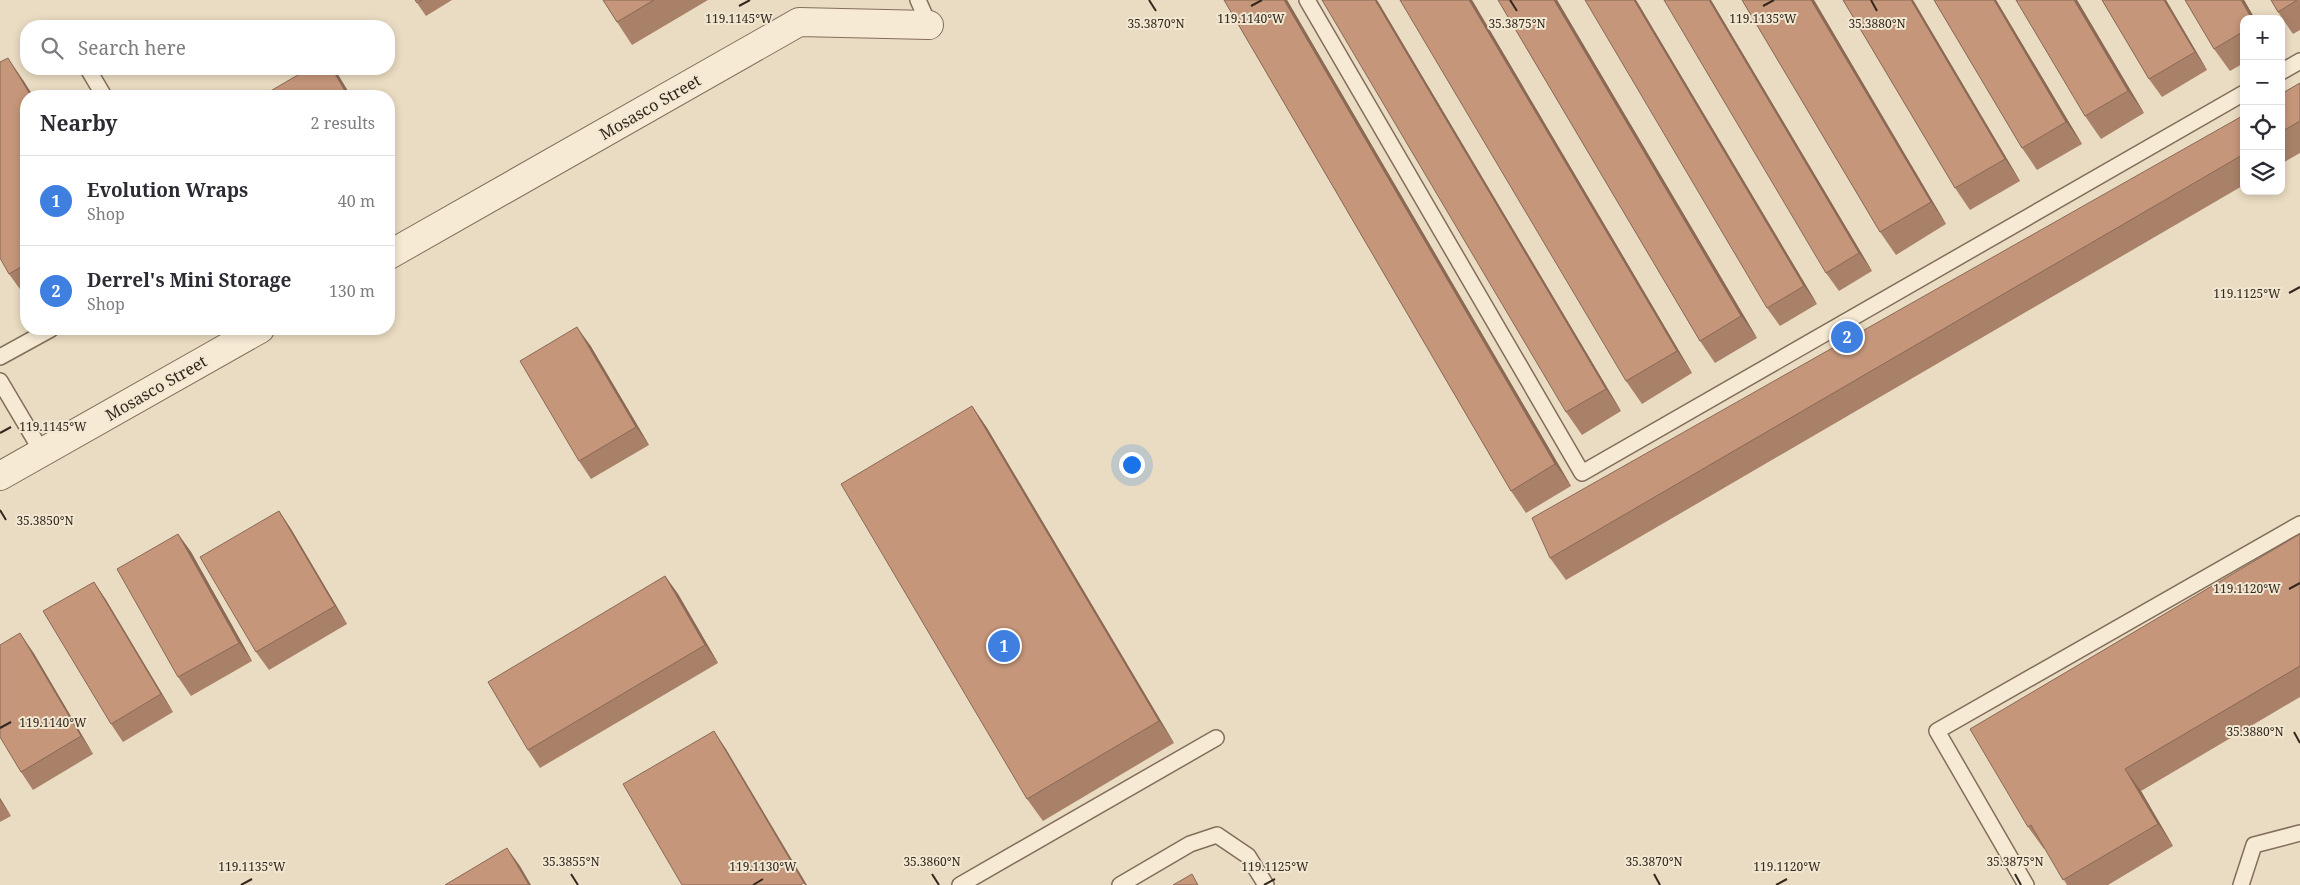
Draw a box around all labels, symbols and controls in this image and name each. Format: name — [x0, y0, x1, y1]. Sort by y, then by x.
text: 119.1145°W — [705, 10, 773, 27]
text: 119.1140°W — [1217, 10, 1285, 27]
text: 119.1135°W — [1729, 10, 1797, 27]
text: 35.3870°N — [1127, 15, 1185, 32]
text: 35.3875°N — [1488, 15, 1546, 32]
text: 35.3880°N — [1848, 15, 1906, 32]
map controls — [2240, 15, 2285, 195]
button: + — [2240, 15, 2285, 60]
search box — [20, 20, 395, 75]
icon: search — [38, 34, 66, 62]
text: Search here — [78, 35, 186, 61]
button: − — [2240, 60, 2285, 105]
street label: Mosasco Street — [595, 69, 705, 145]
button: locate — [2240, 105, 2285, 150]
text: Nearby — [40, 109, 118, 137]
text: 2 results — [311, 112, 375, 134]
button: layers — [2240, 150, 2285, 195]
text: Evolution Wraps — [87, 177, 248, 203]
text: 1 — [51, 190, 61, 212]
text: 40 m — [338, 190, 375, 212]
text: Shop — [87, 203, 125, 225]
text: Derrel's Mini Storage — [87, 267, 291, 293]
text: 2 — [51, 280, 61, 302]
text: 130 m — [329, 280, 375, 302]
text: 119.1125°W — [2213, 285, 2281, 302]
text: Shop — [87, 293, 125, 315]
pin: 2 — [1831, 318, 1863, 356]
street label: Mosasco Street — [101, 350, 211, 426]
text: 119.1145°W — [19, 418, 87, 435]
your location — [1119, 452, 1145, 478]
text: 35.3850°N — [16, 512, 74, 529]
text: 119.1120°W — [2213, 580, 2281, 597]
pin: 1 — [988, 627, 1020, 665]
text: 119.1140°W — [19, 714, 87, 731]
text: 35.3880°N — [2226, 723, 2284, 740]
text: 35.3855°N — [542, 853, 600, 870]
text: 35.3860°N — [903, 853, 961, 870]
text: 35.3870°N — [1625, 853, 1683, 870]
text: 35.3875°N — [1986, 853, 2044, 870]
text: 119.1135°W — [218, 858, 286, 875]
text: 119.1130°W — [729, 858, 797, 875]
text: 119.1125°W — [1241, 858, 1309, 875]
text: 119.1120°W — [1753, 858, 1821, 875]

